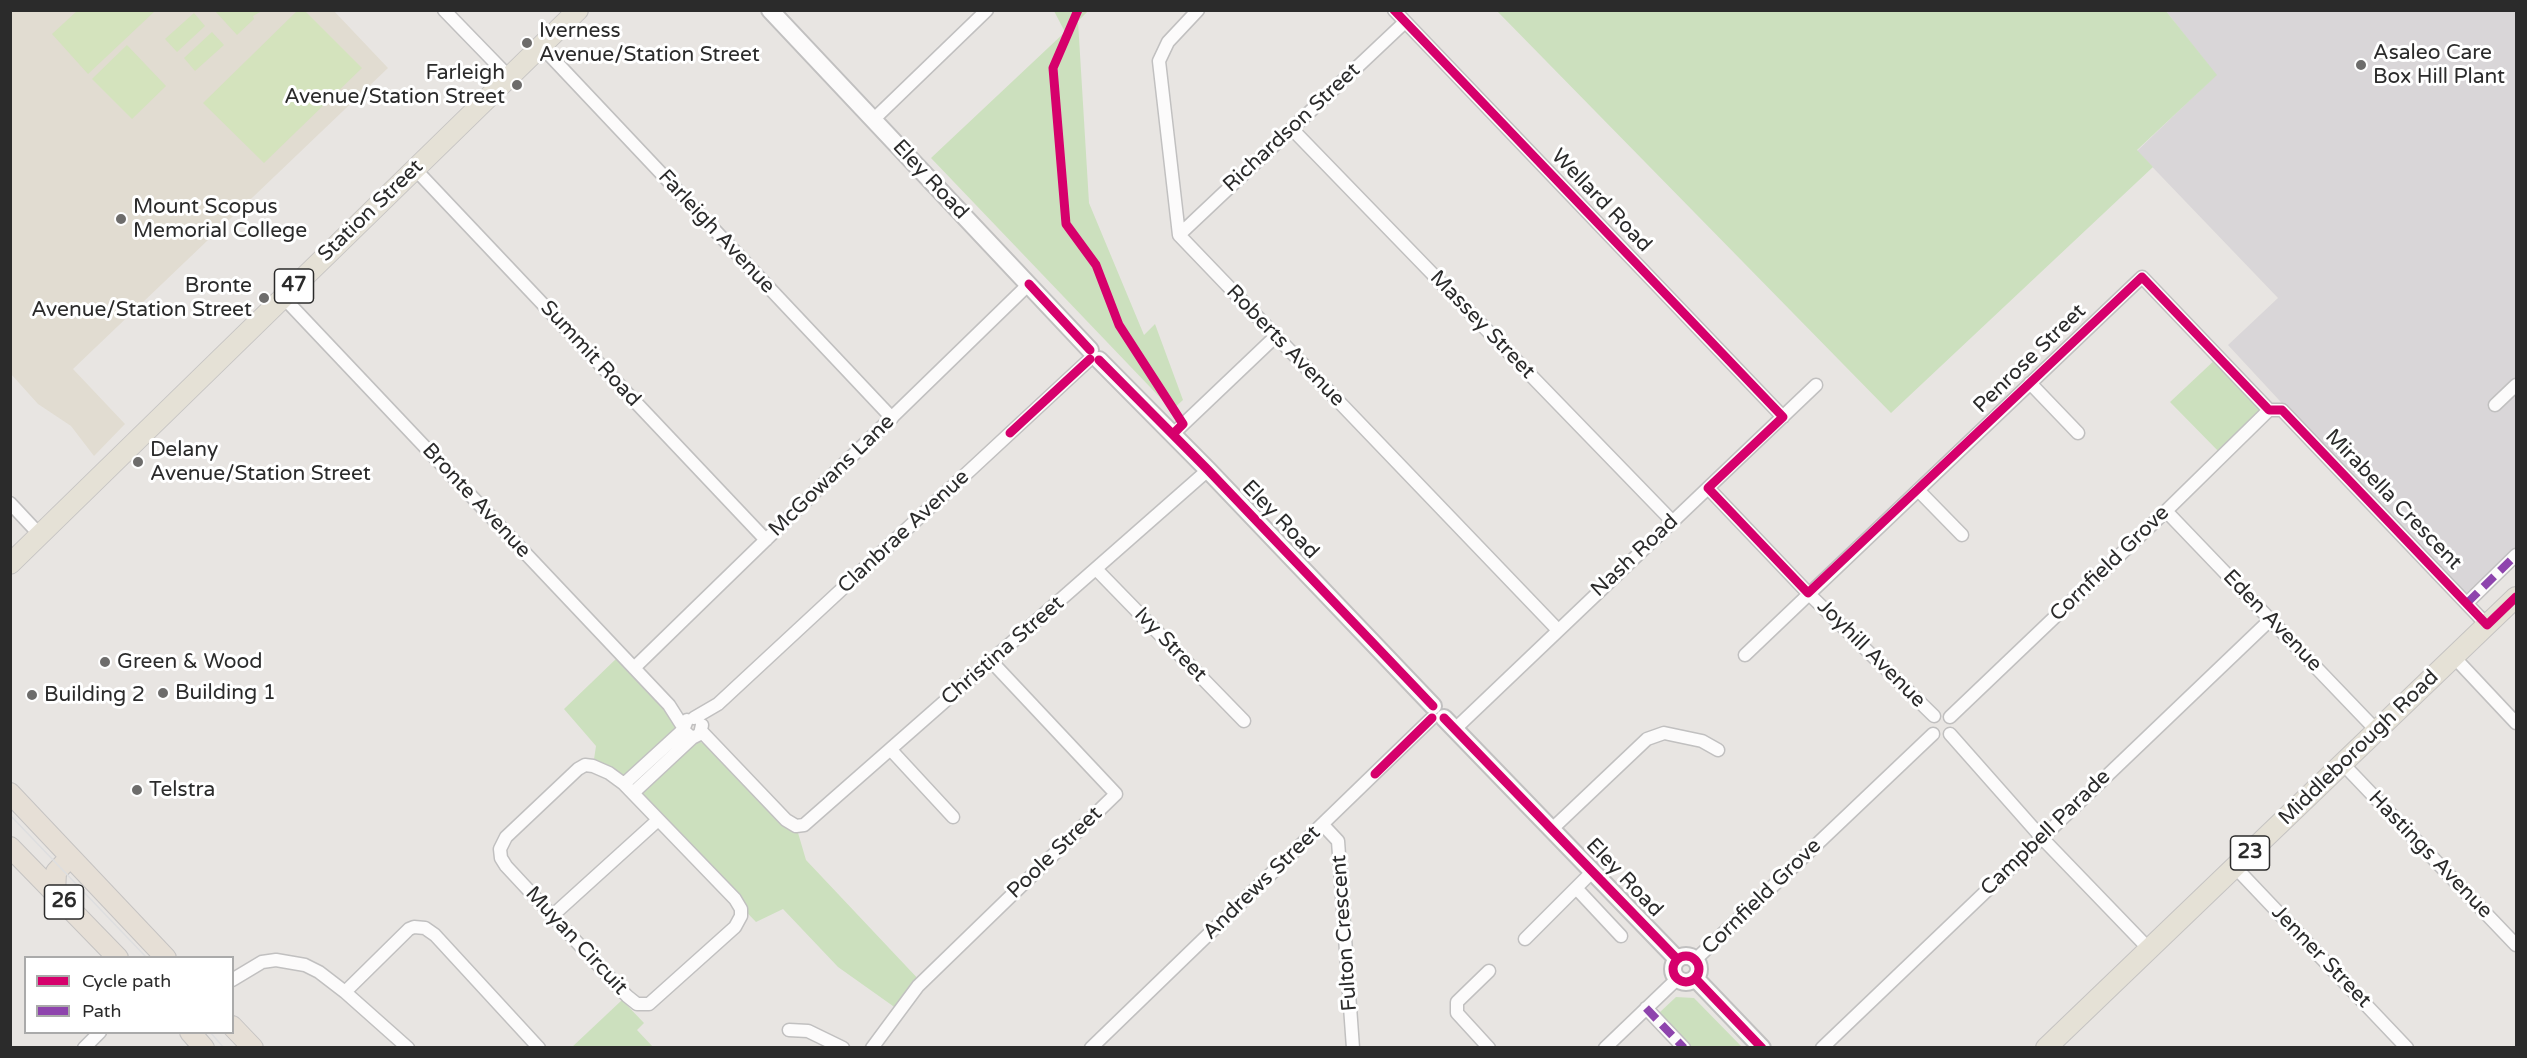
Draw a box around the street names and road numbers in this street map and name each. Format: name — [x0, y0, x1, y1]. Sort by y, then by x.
street label: Richardson Street — [1218, 58, 1366, 198]
street label: Eley Road — [887, 135, 973, 225]
street label: Wellard Road — [1546, 144, 1656, 258]
street label: Station Street — [313, 155, 429, 267]
street label: Farleigh Avenue — [652, 165, 780, 299]
street label: Massey Street — [1424, 266, 1540, 384]
road number: 47 — [274, 269, 314, 303]
street label: Roberts Avenue — [1220, 280, 1350, 412]
street label: Summit Road — [535, 296, 645, 412]
street label: Penrose Street — [1969, 299, 2091, 419]
street label: McGowans Lane — [764, 410, 900, 542]
street label: Mirabella Crescent — [2319, 424, 2467, 576]
street label: Bronte Avenue — [416, 438, 536, 564]
street label: Clanbrae Avenue — [833, 465, 975, 599]
street label: Eley Road — [1236, 475, 1324, 565]
street label: Cornfield Grove — [2045, 501, 2175, 627]
street label: Nash Road — [1586, 509, 1684, 603]
street label: Eden Avenue — [2217, 565, 2327, 677]
street label: Christina Street — [937, 591, 1069, 711]
street label: Joyhill Avenue — [1812, 595, 1930, 713]
street label: Ivy Street — [1128, 603, 1212, 687]
street label: Middleborough Road — [2274, 665, 2444, 831]
street label: Campbell Parade — [1976, 765, 2116, 901]
street label: Hastings Avenue — [2363, 786, 2497, 924]
street label: Poole Street — [1002, 802, 1108, 904]
street label: Andrews Street — [1198, 821, 1326, 945]
street label: Eley Road — [1580, 833, 1668, 923]
street label: Cornfield Grove — [1697, 834, 1827, 960]
road number: 23 — [2230, 836, 2270, 870]
street label: Fulton Crescent — [1327, 854, 1363, 1012]
street label: Muyan Circuit — [519, 882, 633, 1000]
road number: 26 — [44, 885, 84, 919]
street label: Jenner Street — [2266, 901, 2376, 1013]

